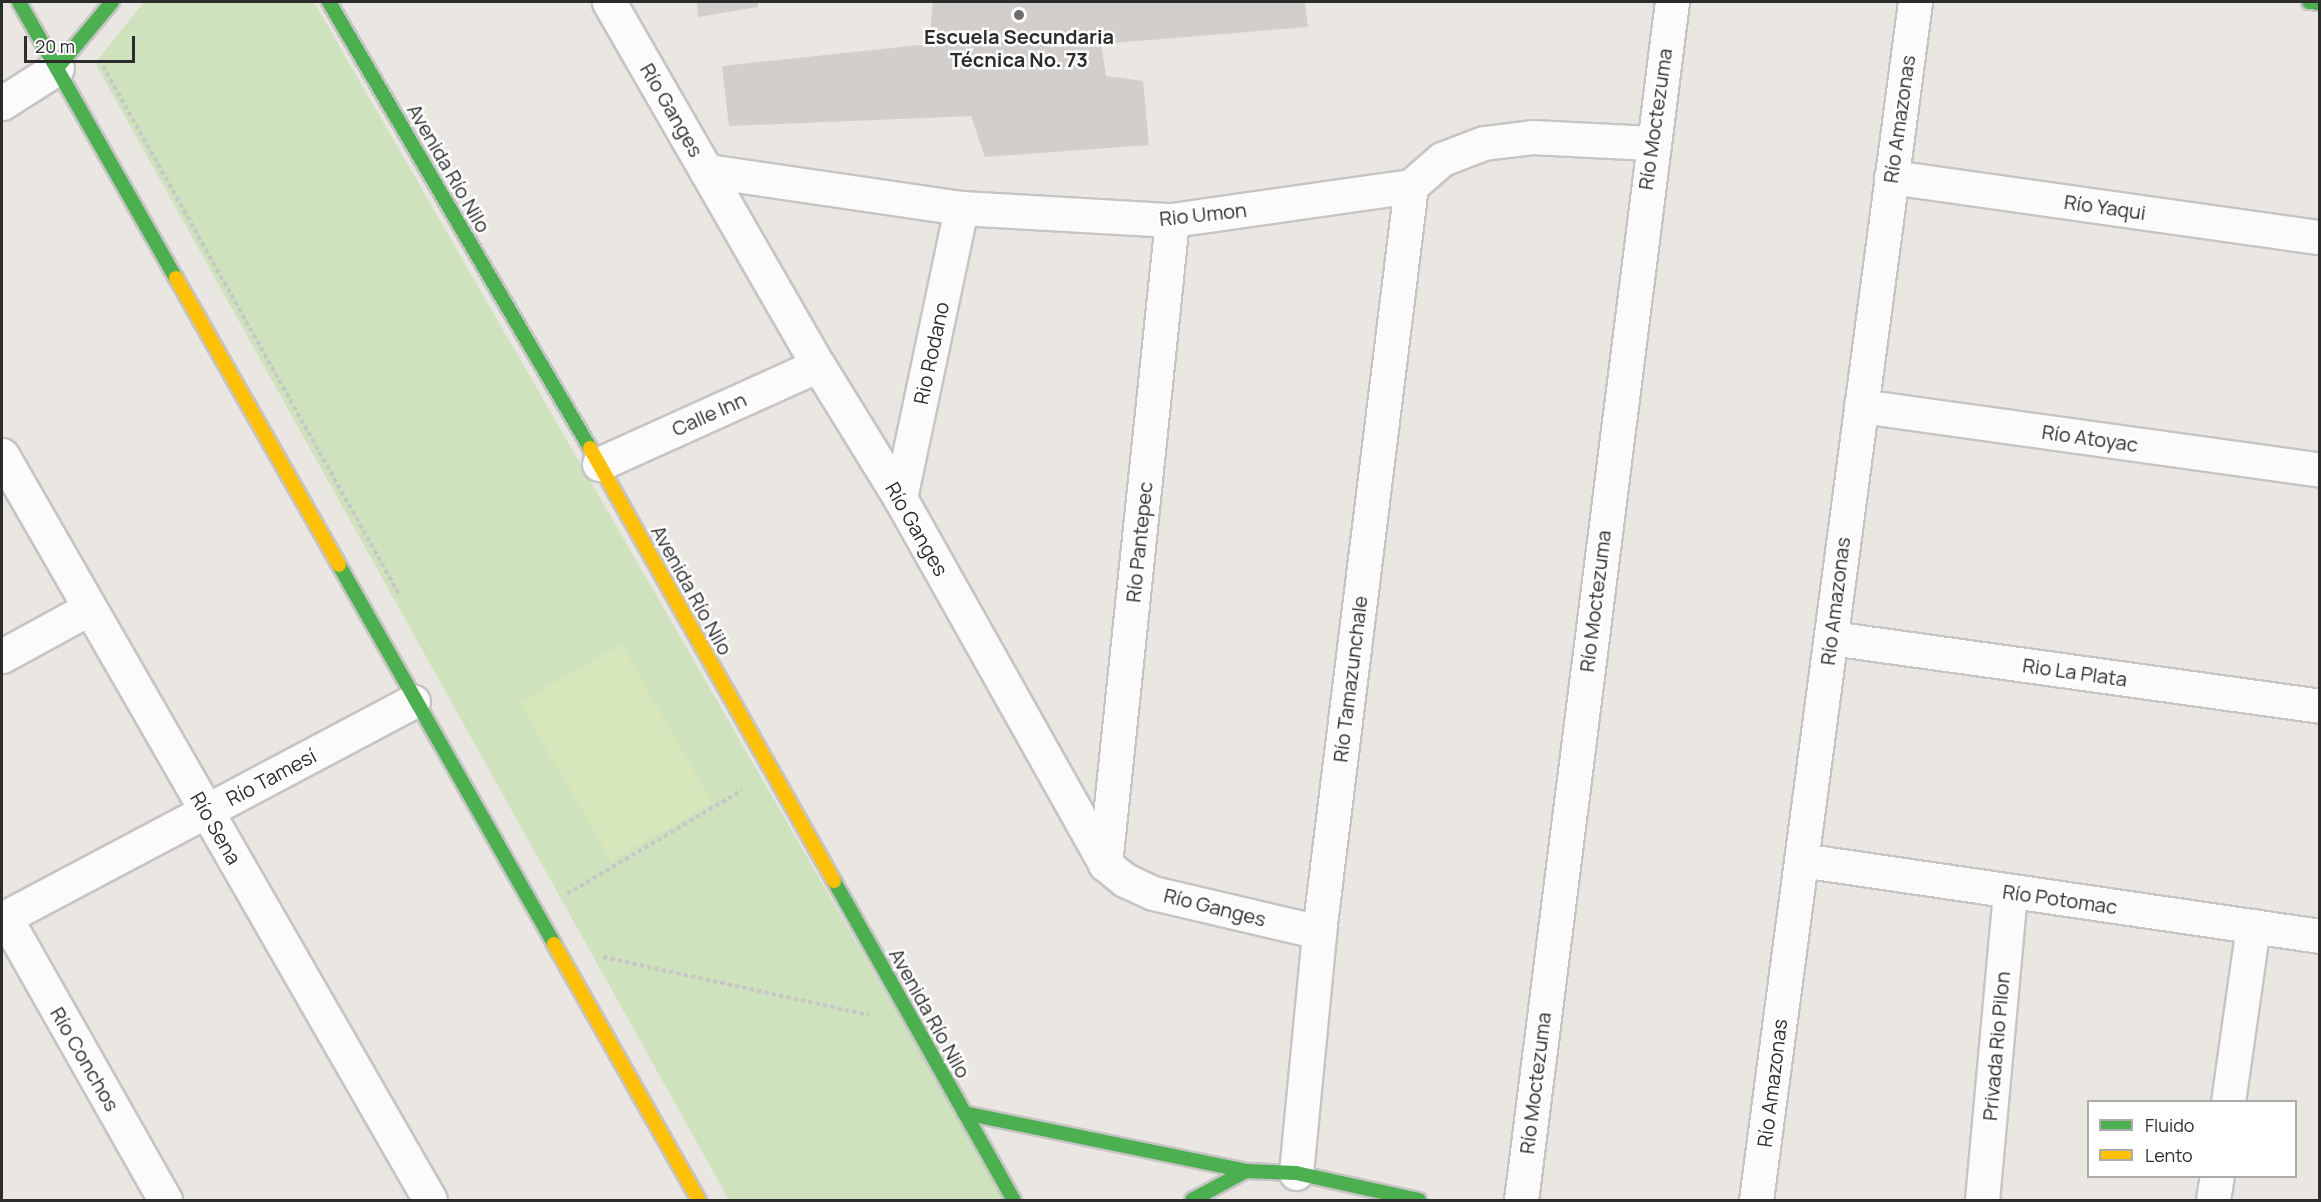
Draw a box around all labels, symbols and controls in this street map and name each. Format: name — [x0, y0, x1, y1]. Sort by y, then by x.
marker: Escuela Secundaria Técnica No. 73 — [1012, 8, 1026, 22]
scale bar — [27, 24, 138, 62]
place label: Escuela Secundaria Técnica No. 73 — [924, 24, 1114, 71]
text: 20 m — [35, 34, 75, 58]
street label: Río Moctezuma — [1633, 47, 1677, 191]
street label: Río Amazonas — [1878, 53, 1920, 185]
street label: Río Ganges — [636, 59, 708, 161]
street label: Avenida Río Nilo — [402, 99, 496, 237]
street label: Río Yaqui — [2063, 189, 2147, 225]
street label: Rio Umon — [1158, 197, 1248, 231]
street label: Rio Rodano — [908, 300, 954, 406]
street label: Calle Inn — [668, 387, 750, 441]
street label: Río Atoyac — [2040, 419, 2140, 457]
street label: Río Ganges — [881, 478, 953, 580]
street label: Río Pantepec — [1121, 480, 1157, 604]
street label: Avenida Río Nilo — [646, 521, 738, 659]
street label: Río Moctezuma — [1574, 529, 1616, 673]
street label: Río Amazonas — [1815, 536, 1855, 666]
street label: Río Tamazunchale — [1328, 594, 1372, 764]
street label: Rio La Plata — [2021, 653, 2129, 691]
street label: Río Tamesí — [222, 743, 320, 811]
street label: Río Sena — [186, 787, 246, 869]
street label: Río Potomac — [2001, 879, 2119, 919]
street label: Río Ganges — [1162, 883, 1268, 931]
street label: Avenida Río Nilo — [884, 944, 976, 1082]
street label: Privada Rio Pilon — [1978, 970, 2014, 1122]
street label: Río Conchos — [46, 1003, 124, 1115]
street label: Río Moctezuma — [1514, 1011, 1556, 1155]
street label: Río Amazonas — [1752, 1018, 1792, 1148]
legend — [2087, 1100, 2297, 1178]
text: Fluido — [2145, 1113, 2194, 1137]
text: Lento — [2145, 1143, 2193, 1167]

